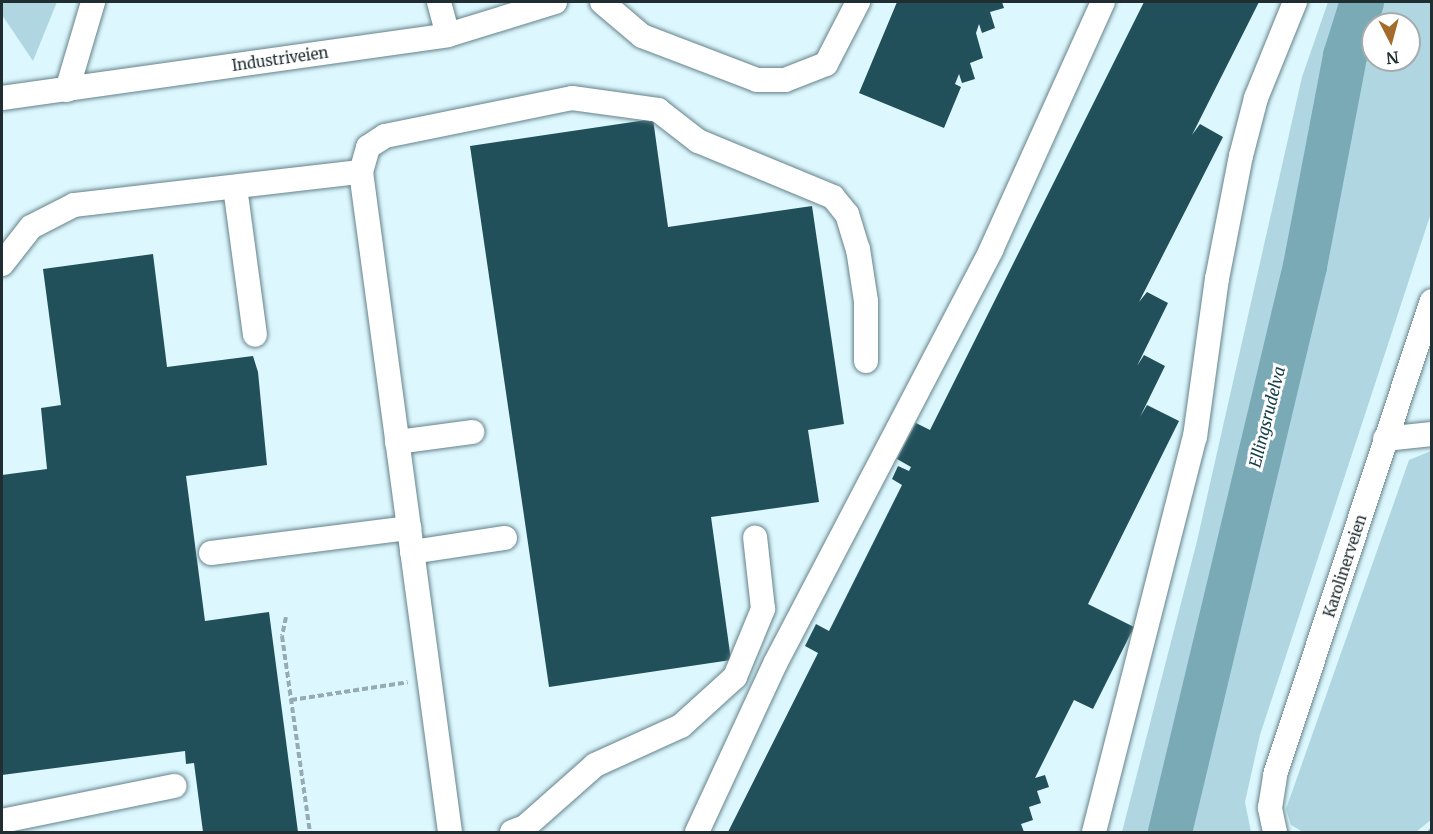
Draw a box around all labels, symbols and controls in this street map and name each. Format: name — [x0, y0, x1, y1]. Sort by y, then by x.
north arrow — [1361, 12, 1421, 72]
street label: Industriveien — [231, 43, 329, 75]
text: N — [1385, 47, 1400, 69]
water label: Ellingsrudelva — [1245, 364, 1289, 470]
street label: Karolinerveien — [1320, 512, 1370, 620]

